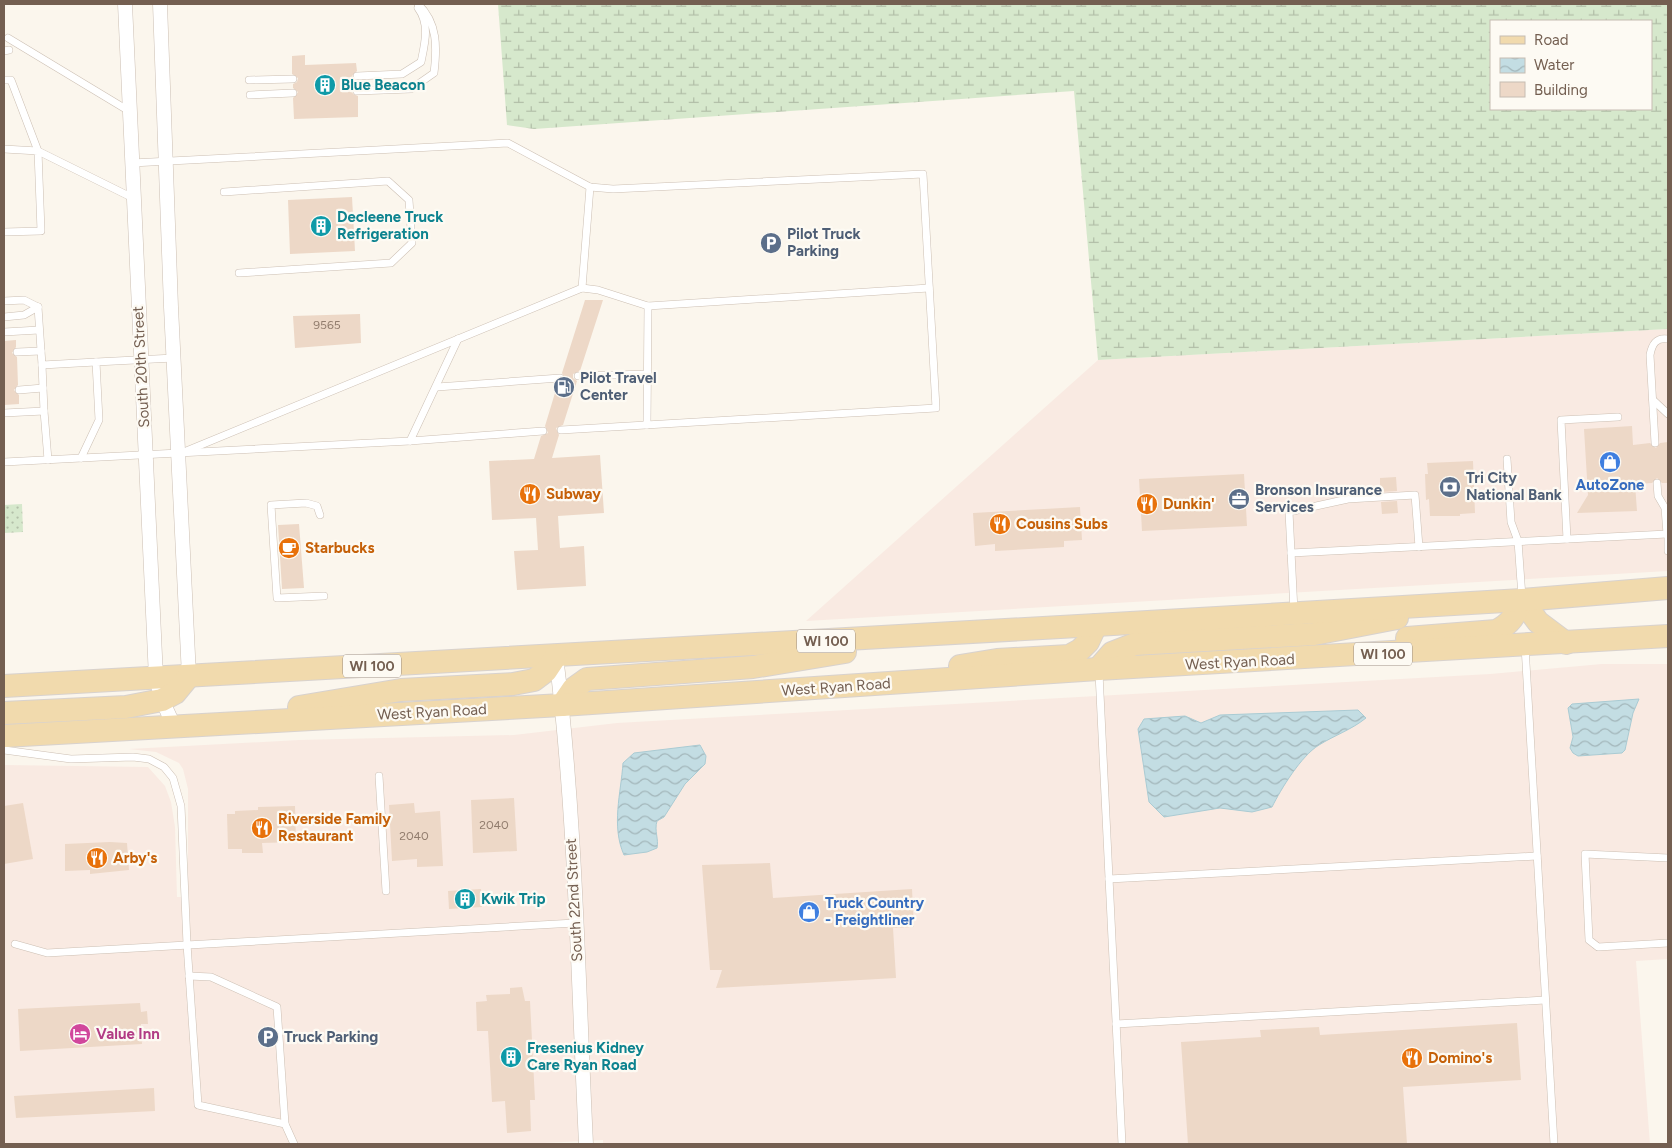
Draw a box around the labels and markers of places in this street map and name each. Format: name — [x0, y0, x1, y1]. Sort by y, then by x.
building icon: Blue Beacon — [313, 73, 337, 97]
place label: Blue Beacon — [341, 76, 425, 94]
place label: Decleene Truck Refrigeration — [337, 208, 443, 243]
building icon: Decleene Truck Refrigeration — [309, 214, 333, 238]
place label: Pilot Truck Parking — [787, 225, 861, 260]
parking icon: Pilot Truck Parking — [759, 231, 783, 255]
place label: Pilot Travel Center — [580, 369, 657, 404]
fuel station icon: Pilot Travel Center — [552, 375, 576, 399]
shop icon: AutoZone — [1598, 450, 1622, 474]
place label: Tri City National Bank — [1466, 469, 1562, 504]
bank icon: Tri City National Bank — [1438, 475, 1462, 499]
place label: AutoZone — [1576, 476, 1645, 494]
place label: Bronson Insurance Services — [1255, 481, 1383, 516]
restaurant icon: Subway — [518, 482, 542, 506]
place label: Subway — [546, 485, 601, 503]
office icon: Bronson Insurance Services — [1227, 487, 1251, 511]
restaurant icon: Dunkin' — [1135, 492, 1159, 516]
place label: Dunkin' — [1163, 495, 1215, 513]
restaurant icon: Cousins Subs — [988, 512, 1012, 536]
place label: Cousins Subs — [1016, 515, 1108, 533]
cafe icon: Starbucks — [277, 536, 301, 560]
place label: Starbucks — [305, 539, 374, 557]
place label: Riverside Family Restaurant — [278, 810, 391, 845]
restaurant icon: Riverside Family Restaurant — [250, 816, 274, 840]
restaurant icon: Arby's — [85, 846, 109, 870]
place label: Arby's — [113, 849, 157, 867]
building icon: Kwik Trip — [453, 887, 477, 911]
place label: Kwik Trip — [481, 890, 545, 908]
place label: Truck Country - Freightliner — [825, 894, 925, 929]
shop icon: Truck Country - Freightliner — [797, 900, 821, 924]
hotel icon: Value Inn — [68, 1022, 92, 1046]
place label: Value Inn — [96, 1025, 160, 1043]
parking icon: Truck Parking — [256, 1025, 280, 1049]
place label: Truck Parking — [284, 1028, 378, 1046]
place label: Fresenius Kidney Care Ryan Road — [527, 1039, 644, 1074]
building icon: Fresenius Kidney Care Ryan Road — [499, 1045, 523, 1069]
restaurant icon: Domino's — [1400, 1046, 1424, 1070]
place label: Domino's — [1428, 1049, 1492, 1067]

